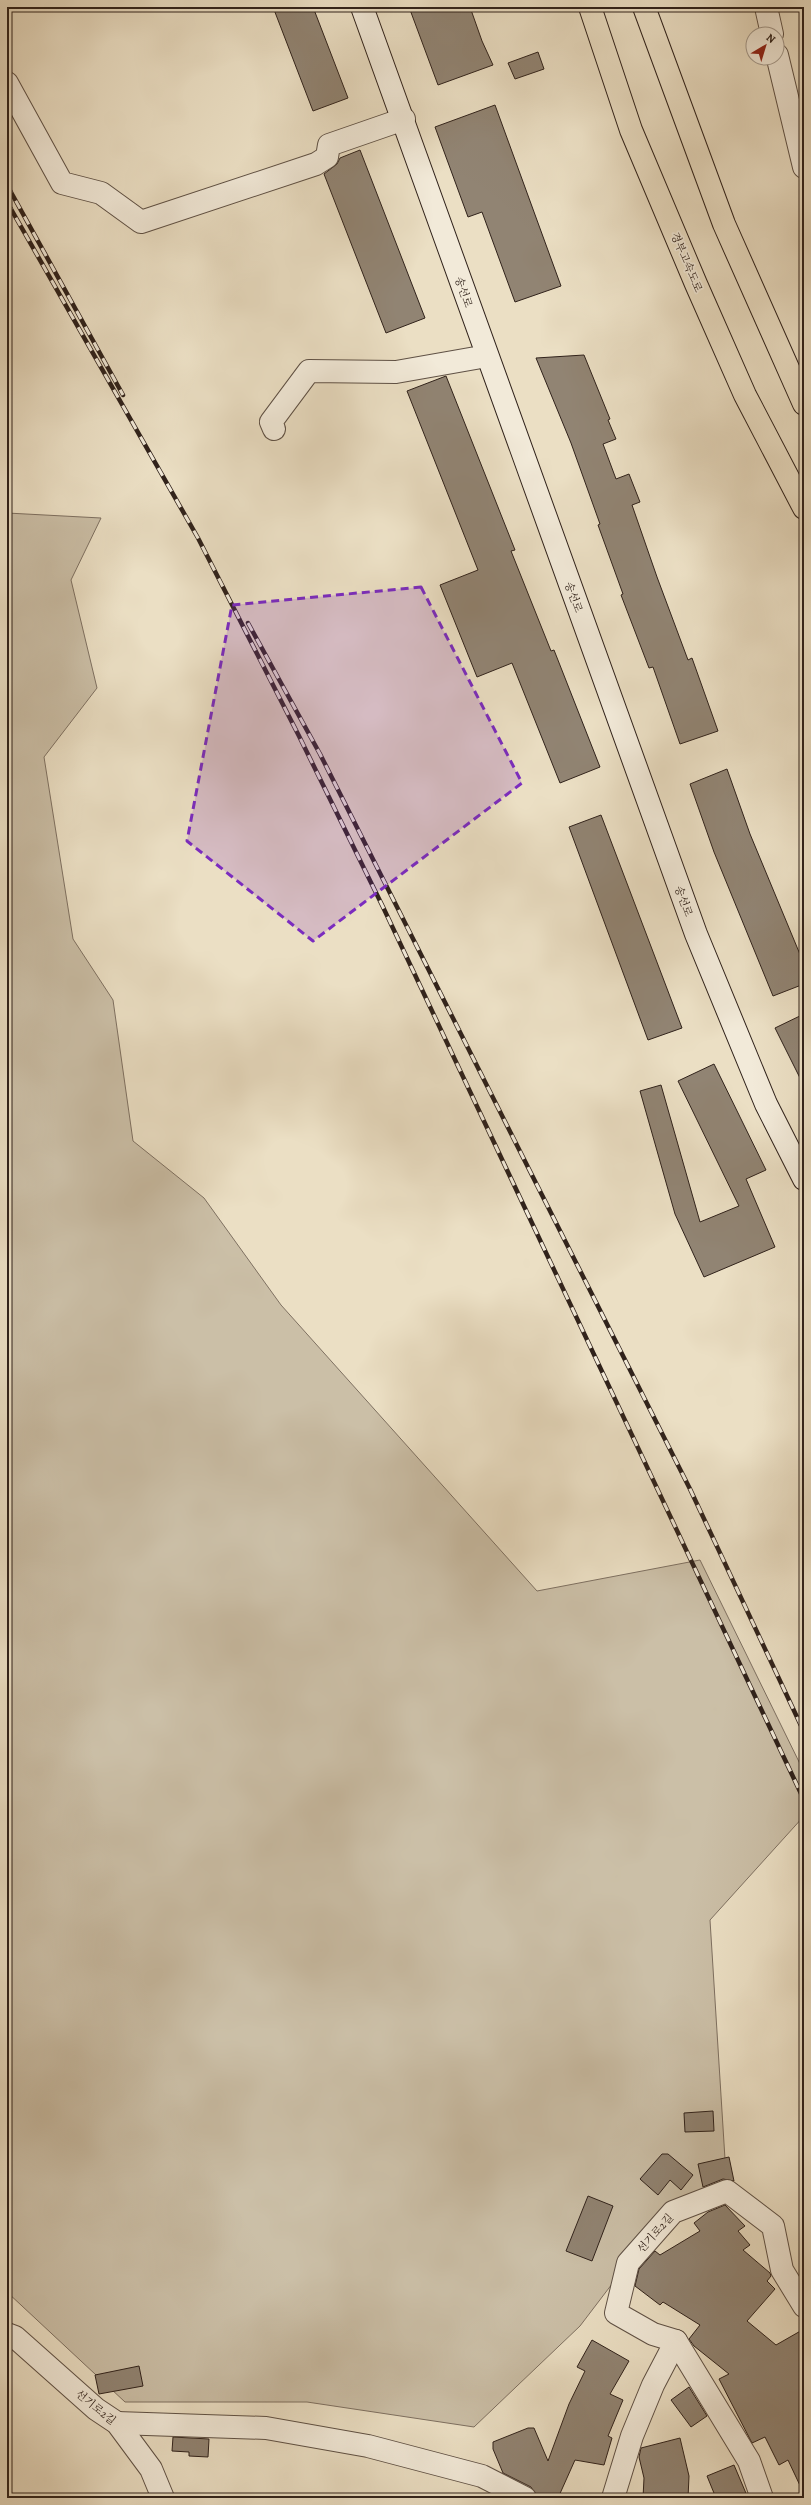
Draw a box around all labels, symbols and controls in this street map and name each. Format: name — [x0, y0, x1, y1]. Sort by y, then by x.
north arrow — [745, 26, 785, 66]
text: N — [763, 30, 779, 47]
street label: 경부고속도로 — [667, 230, 706, 295]
street label: 송선로 — [451, 275, 476, 310]
street label: 송선로 — [561, 580, 586, 615]
street label: 송선로 — [671, 884, 696, 919]
street label: 선기로2길 — [634, 2211, 677, 2256]
street label: 선기로2길 — [72, 2387, 119, 2428]

